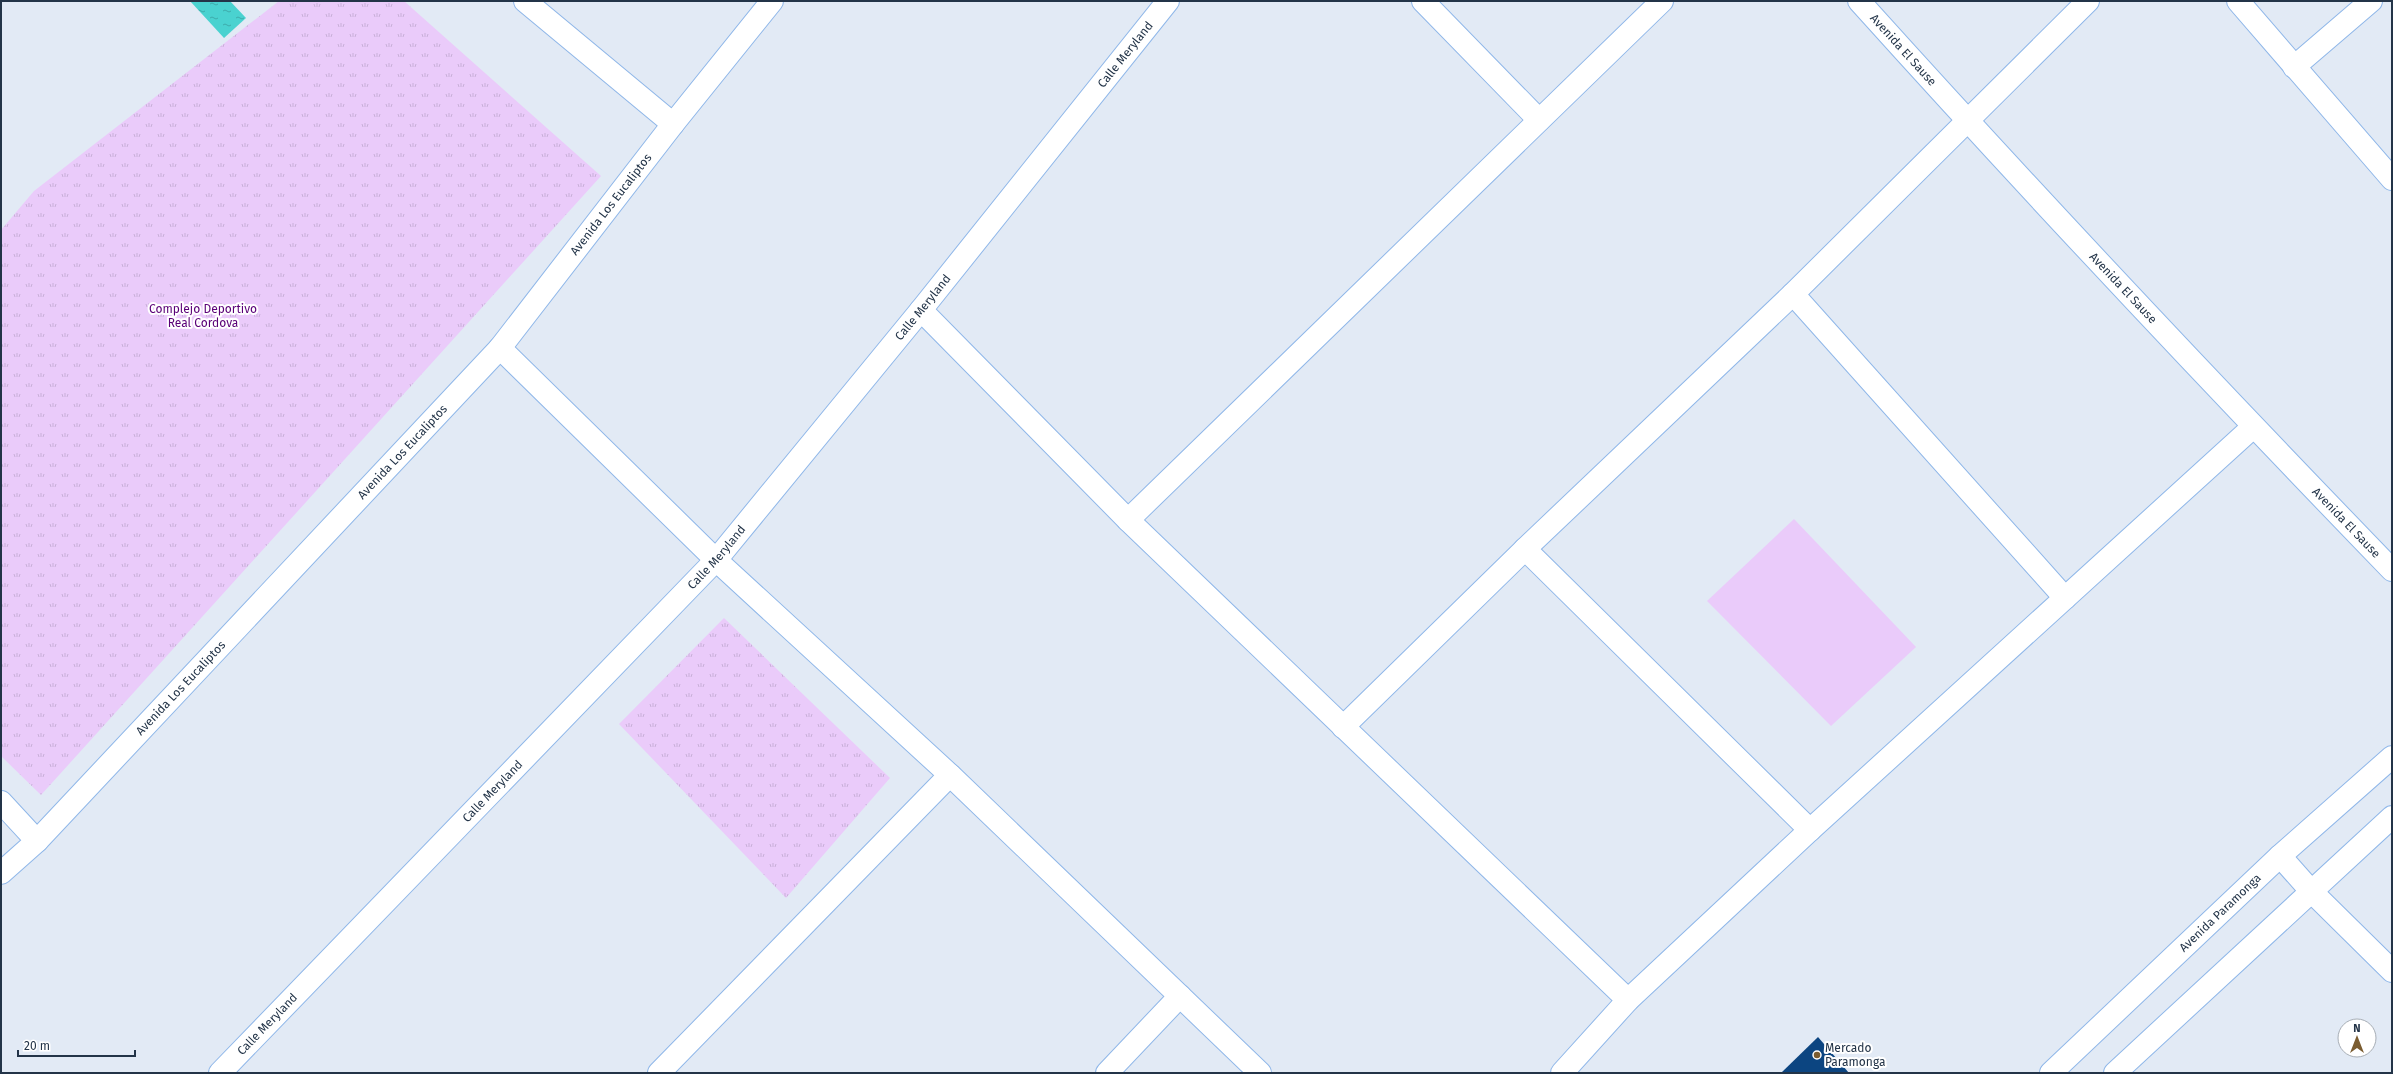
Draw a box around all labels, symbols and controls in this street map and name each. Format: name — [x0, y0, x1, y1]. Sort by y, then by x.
street label: Avenida El Sause — [1867, 11, 1939, 89]
street label: Calle Meryland — [1095, 19, 1156, 90]
street label: Avenida Los Eucaliptos — [567, 151, 655, 258]
street label: Avenida El Sause — [2087, 250, 2160, 326]
street label: Calle Meryland — [892, 272, 954, 343]
park label: Complejo Deportivo Real Cordova — [149, 302, 257, 330]
street label: Avenida Los Eucaliptos — [355, 402, 450, 502]
street label: Avenida El Sause — [2309, 485, 2383, 561]
street label: Calle Meryland — [685, 523, 748, 592]
street label: Avenida Los Eucaliptos — [133, 638, 229, 738]
street label: Calle Meryland — [459, 757, 525, 825]
street label: Avenida Paramonga — [2176, 871, 2264, 955]
street label: Calle Meryland — [234, 990, 300, 1058]
north arrow — [2337, 1018, 2377, 1058]
text: N — [2353, 1022, 2361, 1035]
scale bar — [18, 1032, 135, 1058]
text: 20 m — [24, 1039, 50, 1053]
place label: Mercado Paramonga — [1825, 1041, 1885, 1069]
marker: Mercado Paramonga — [1812, 1050, 1822, 1060]

